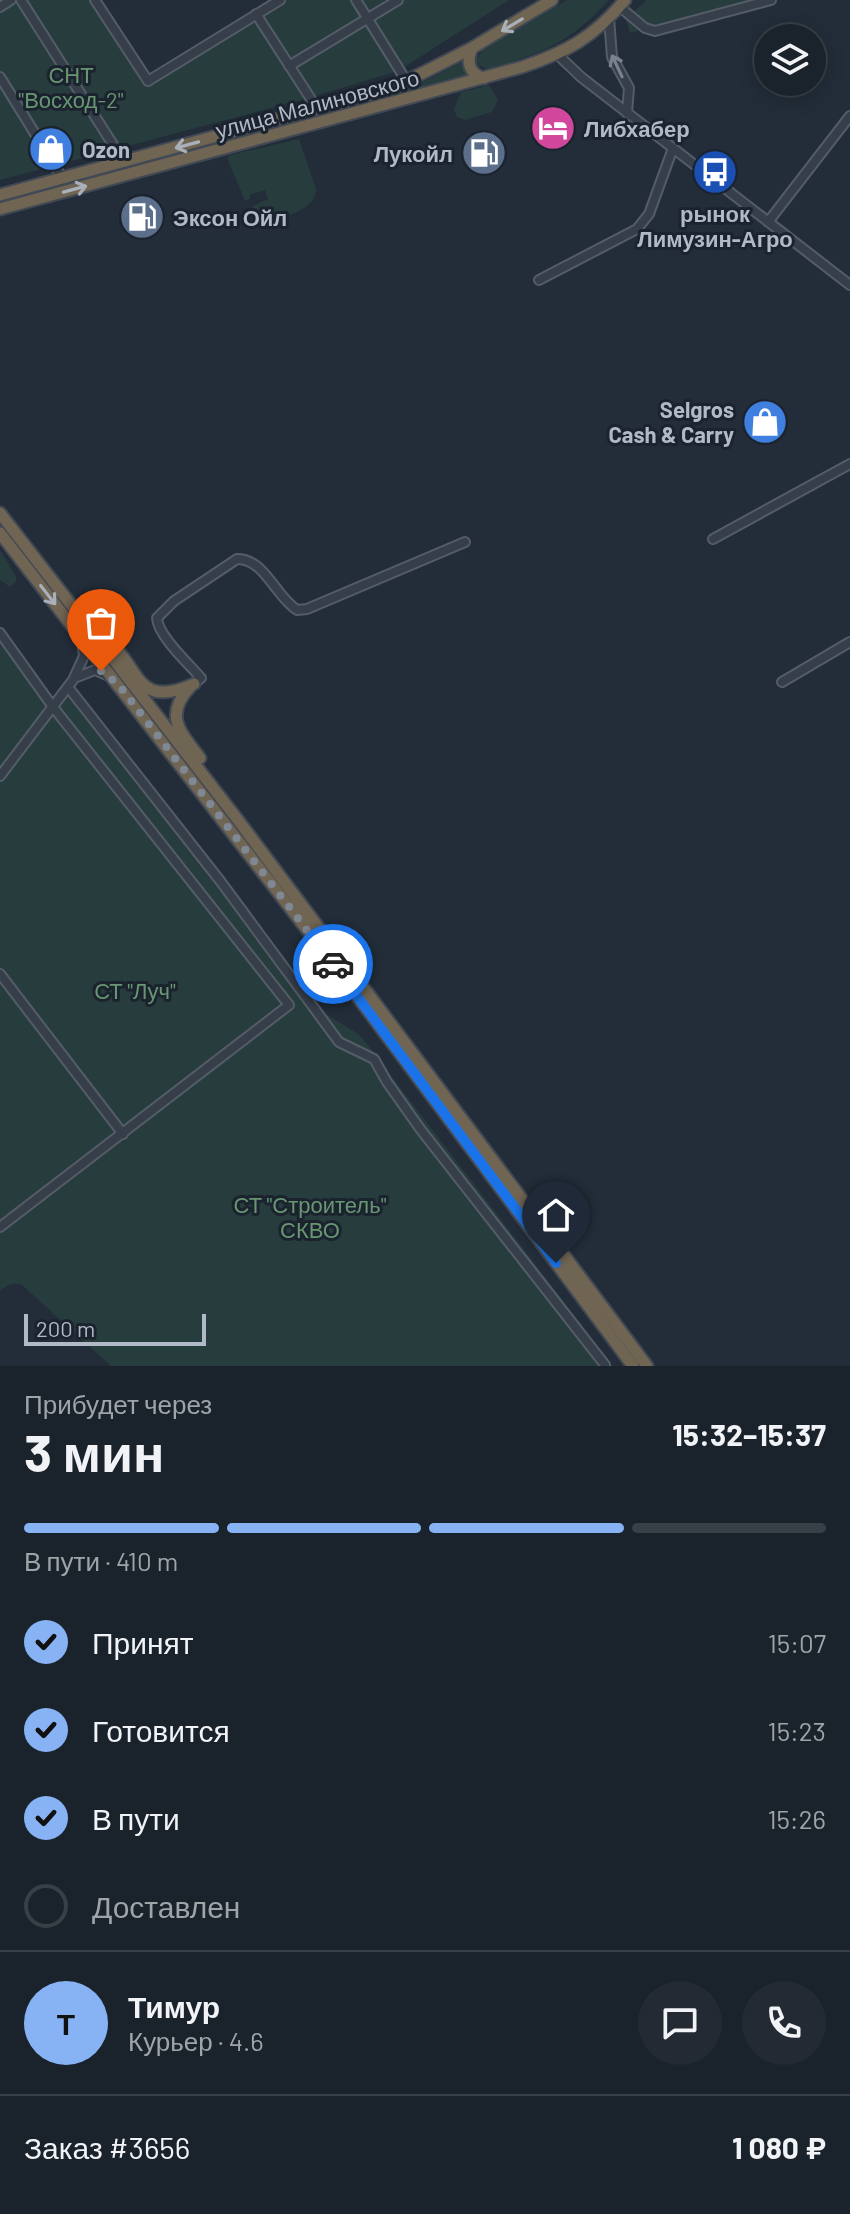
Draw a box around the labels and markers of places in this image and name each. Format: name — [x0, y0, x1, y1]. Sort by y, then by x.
hotel icon: Либхабер — [529, 104, 577, 152]
place label: Либхабер — [584, 115, 690, 142]
shop icon: Ozon — [27, 125, 75, 173]
fuel station icon: Лукойл — [460, 129, 508, 177]
place label: Ozon — [82, 136, 130, 162]
place label: Лукойл — [374, 140, 453, 167]
bus stop icon: рынок Лимузин-Агро — [691, 148, 739, 196]
fuel station icon: Эксон Ойл — [118, 193, 166, 241]
place label: рынок Лимузин-Агро — [637, 200, 793, 252]
place label: Эксон Ойл — [173, 204, 287, 230]
place label: Selgros Cash & Carry — [609, 396, 734, 447]
shop icon: Selgros Cash & Carry — [741, 398, 789, 446]
pin — [67, 589, 135, 671]
pin — [522, 1181, 590, 1263]

